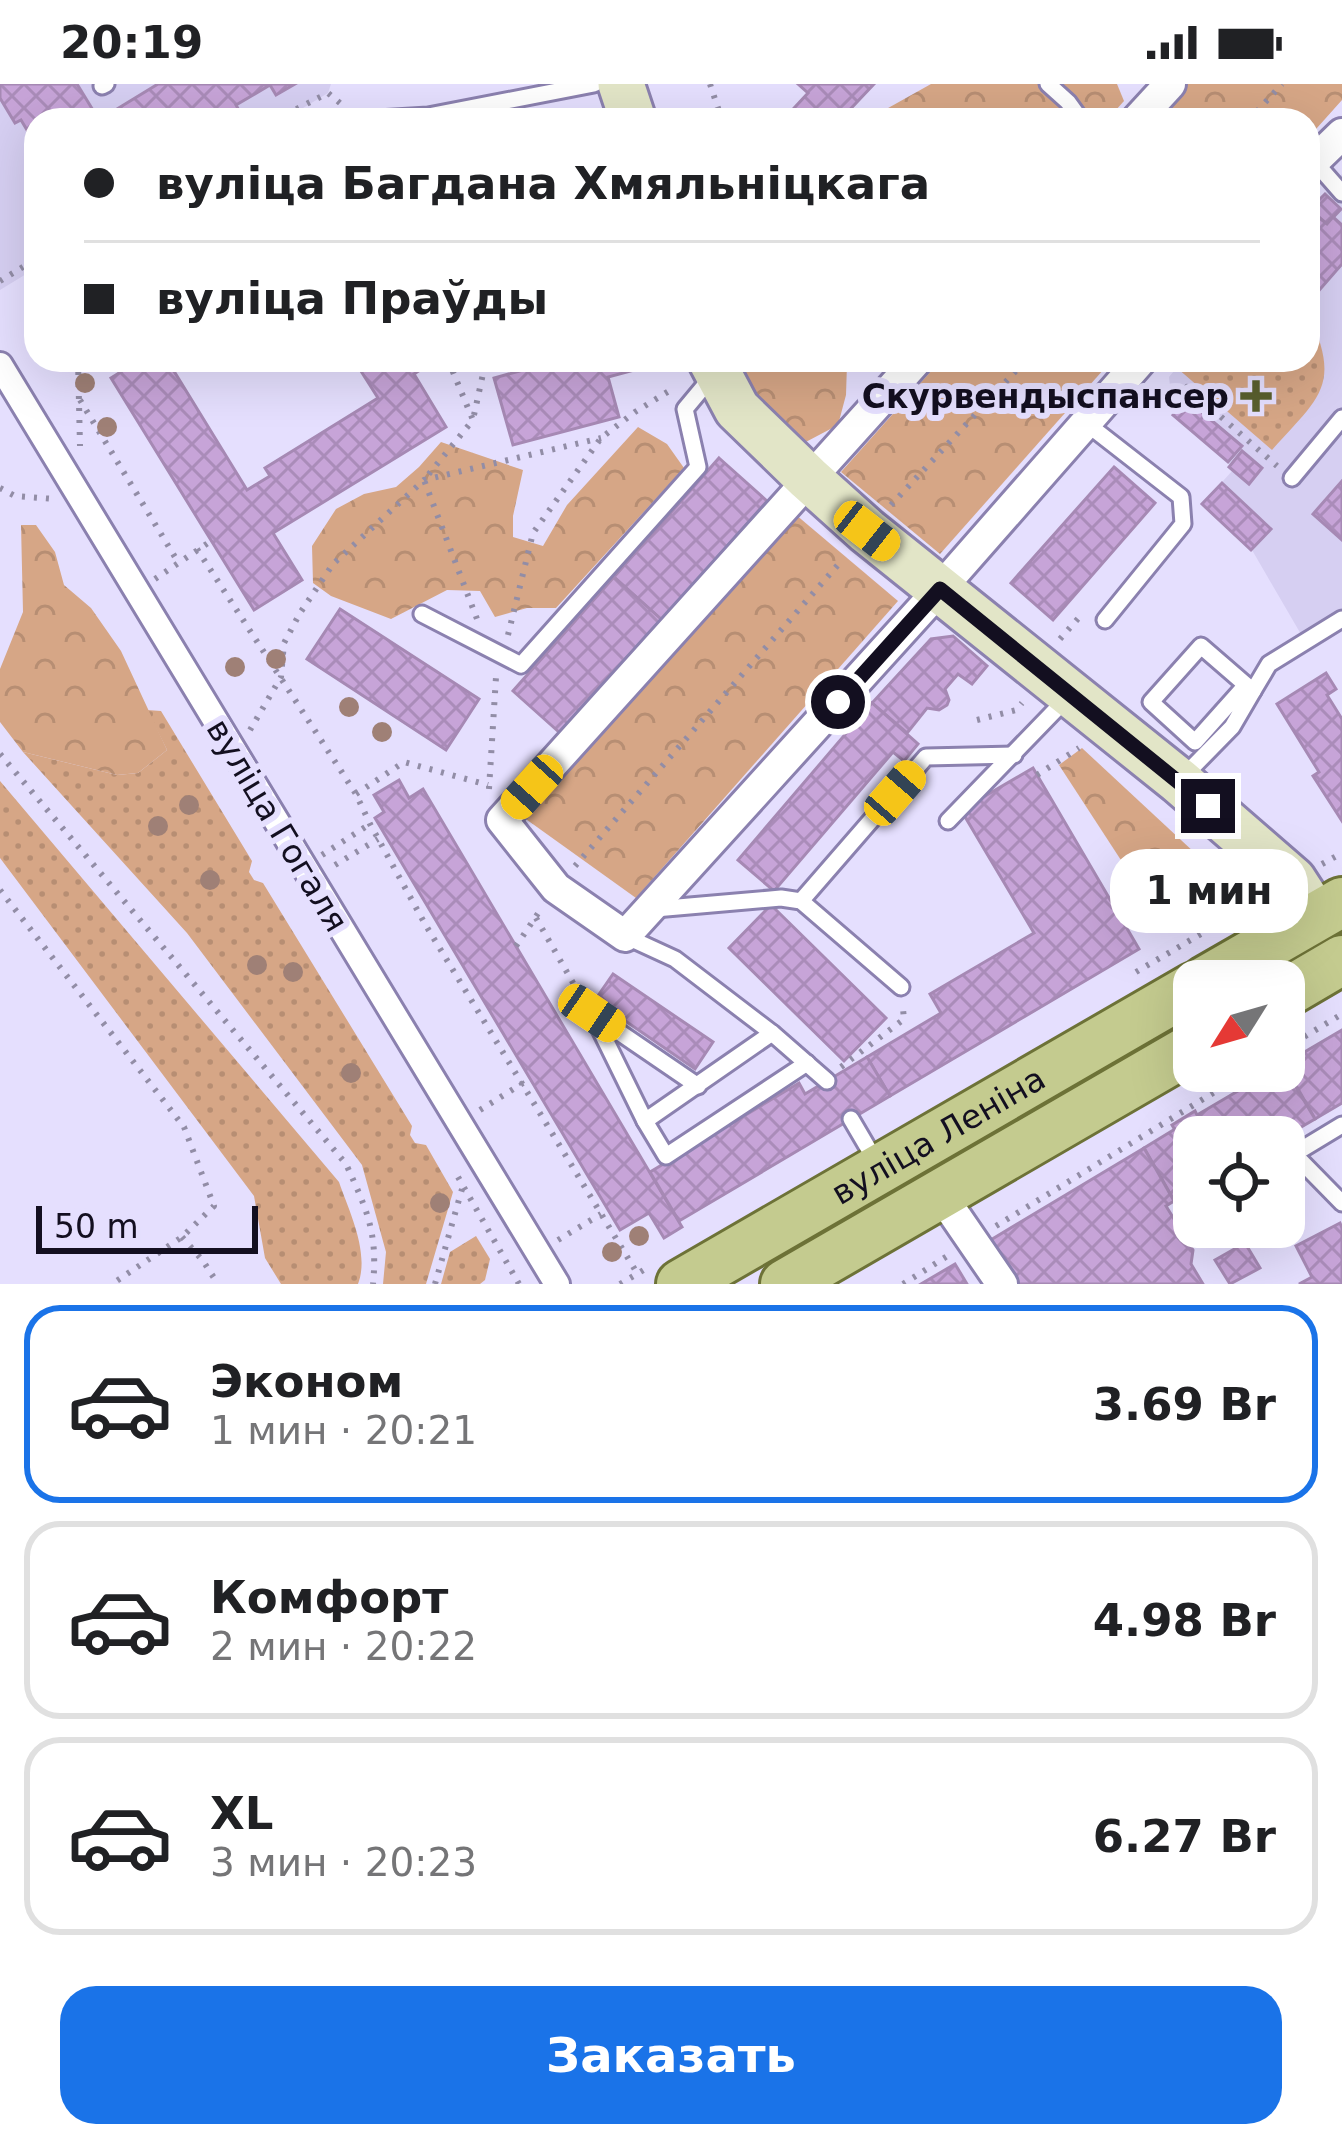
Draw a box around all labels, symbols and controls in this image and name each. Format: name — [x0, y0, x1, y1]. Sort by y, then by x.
text: 20:19 — [60, 16, 203, 69]
text: вуліца Багдана Хмяльніцкага — [156, 157, 930, 210]
text: вуліца Праўды — [156, 272, 548, 325]
place label: Скурвендыспансер — [862, 377, 1229, 416]
marker: Скурвендыспансер — [1240, 380, 1272, 412]
car — [828, 495, 906, 567]
route start — [811, 675, 865, 729]
street label: вуліца Гогаля — [199, 712, 356, 939]
car — [495, 748, 569, 826]
car — [858, 754, 932, 832]
route end — [1181, 779, 1235, 833]
callout: 1 мин — [1109, 848, 1307, 932]
text: 1 мин — [1146, 868, 1272, 913]
north arrow — [1173, 960, 1305, 1092]
map controls — [1173, 960, 1305, 1248]
car — [552, 978, 632, 1048]
street label: вуліца Леніна — [825, 1059, 1052, 1213]
button: locate — [1173, 1116, 1305, 1248]
scale bar — [36, 1200, 258, 1253]
text: 50 m — [54, 1207, 139, 1246]
icon: car — [66, 1350, 174, 1458]
text: Эконом — [210, 1355, 403, 1408]
text: 3.69 Br — [1093, 1378, 1276, 1431]
text: 1 мин · 20:21 — [210, 1408, 477, 1453]
icon: car — [66, 1566, 174, 1674]
text: Комфорт — [210, 1571, 448, 1624]
text: 4.98 Br — [1093, 1594, 1276, 1647]
text: 2 мин · 20:22 — [210, 1624, 477, 1669]
icon: car — [66, 1782, 174, 1890]
text: XL — [210, 1787, 273, 1840]
text: 6.27 Br — [1093, 1810, 1276, 1863]
text: 3 мин · 20:23 — [210, 1840, 477, 1885]
button: Заказать — [60, 1986, 1282, 2124]

